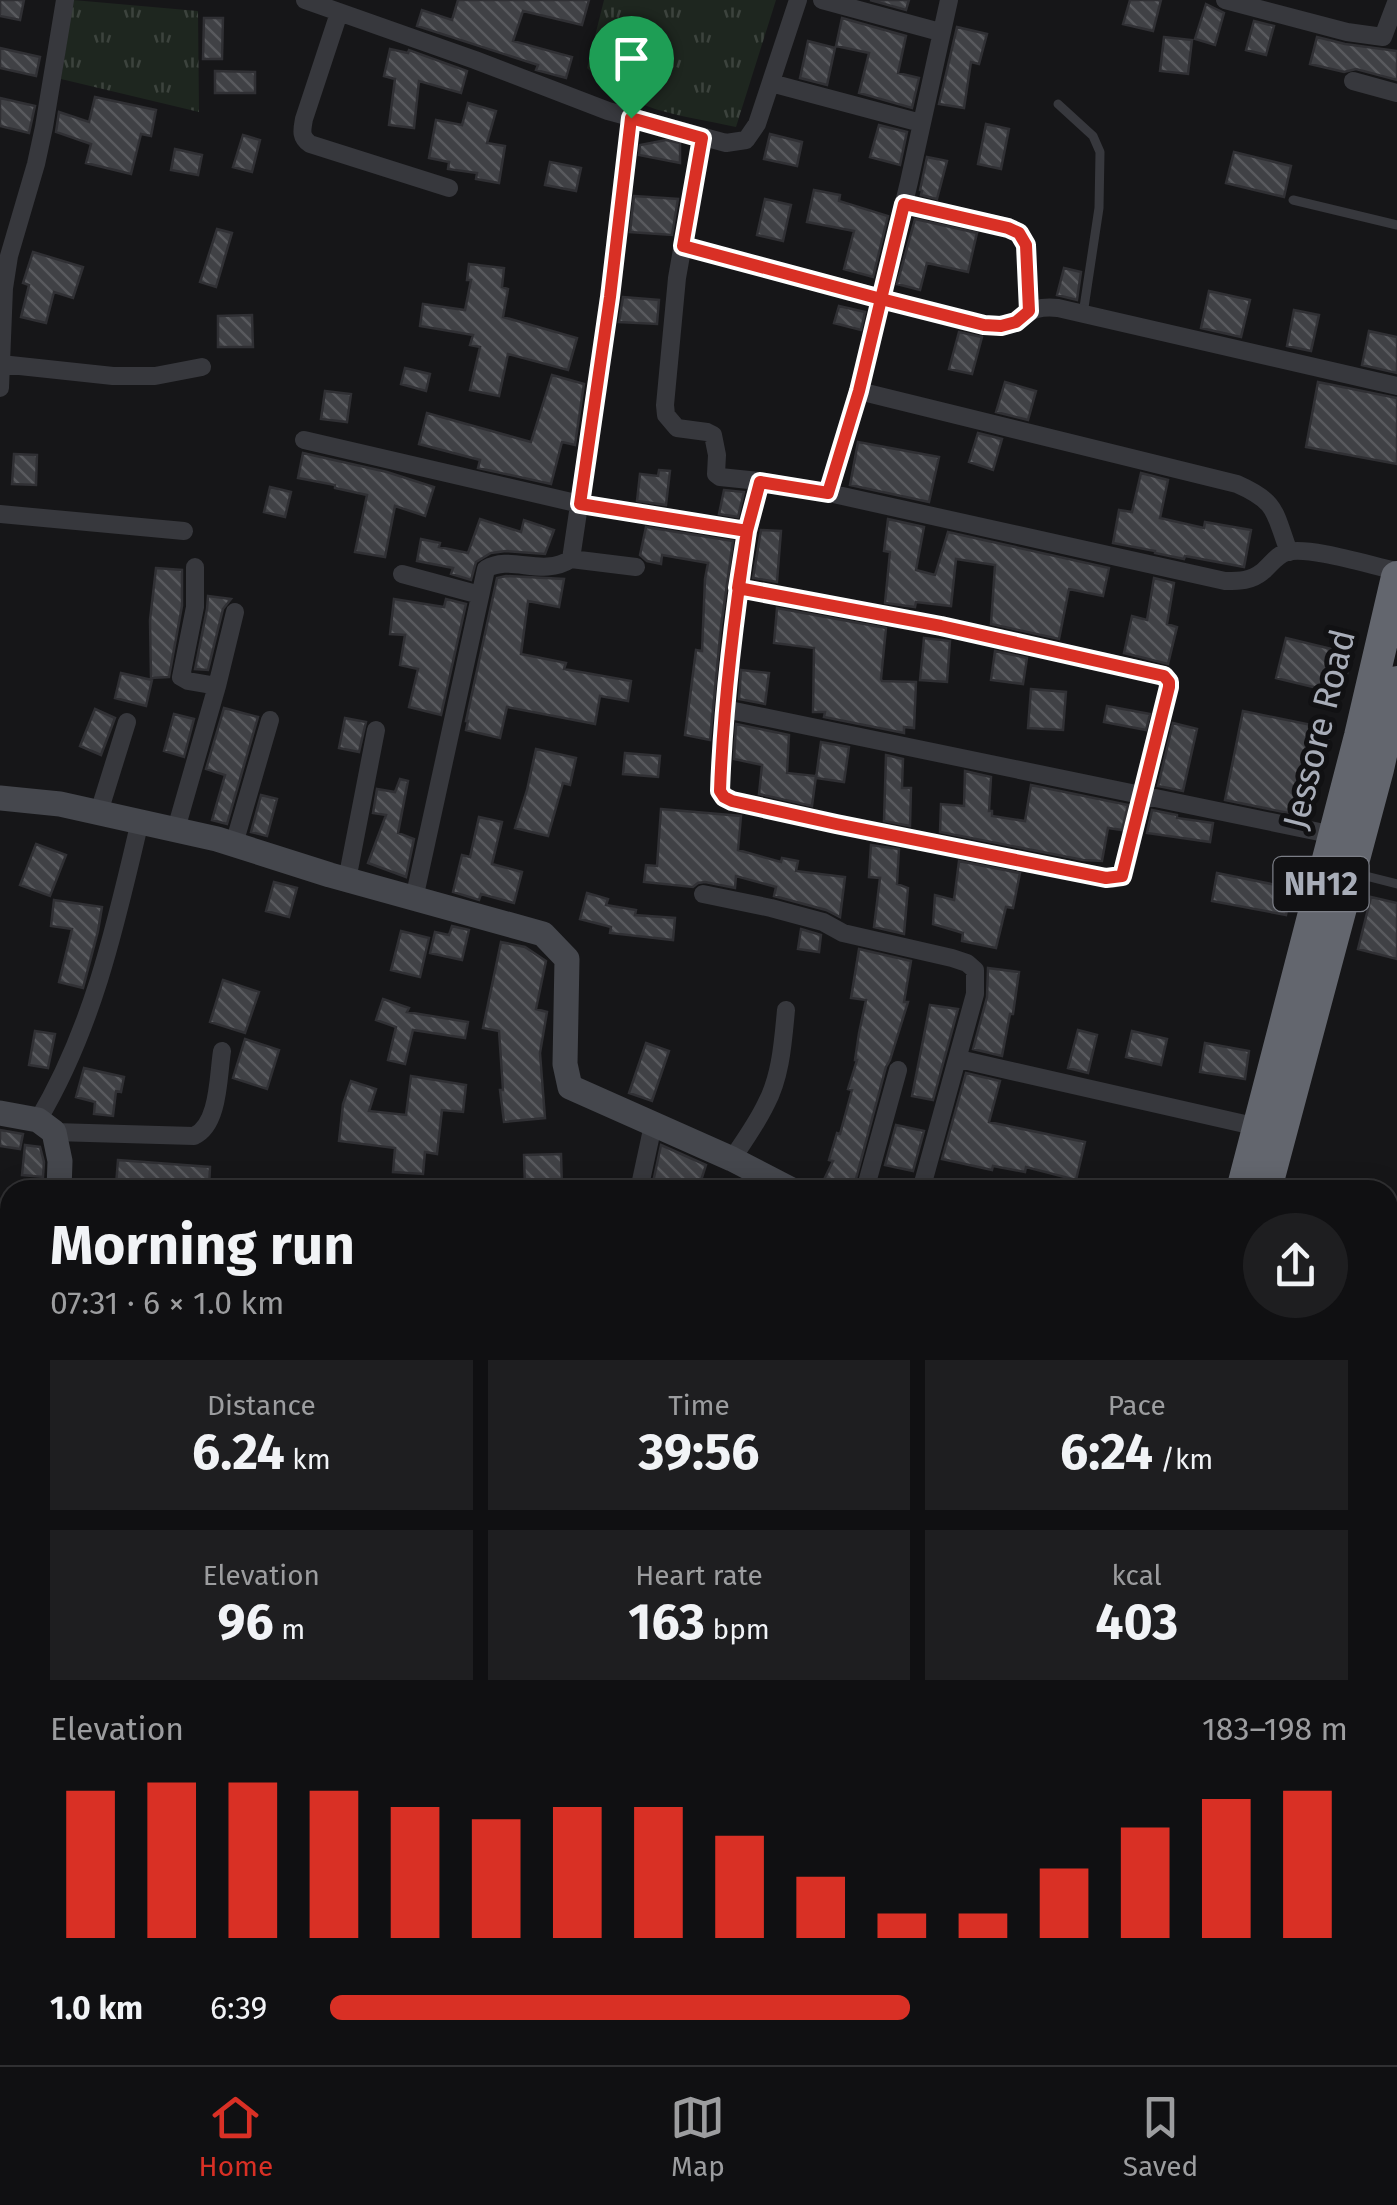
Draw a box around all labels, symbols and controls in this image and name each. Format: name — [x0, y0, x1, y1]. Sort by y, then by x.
pin — [589, 16, 674, 119]
icon: arrive — [604, 31, 659, 86]
street label: Jessore Road — [1274, 625, 1364, 833]
road number: NH12 — [1274, 857, 1368, 911]
text: Morning run — [50, 1213, 355, 1279]
button: share — [1243, 1213, 1348, 1318]
text: 07:31 · 6 × 1.0 km — [50, 1284, 284, 1322]
text: Distance — [207, 1389, 316, 1422]
text: Time — [668, 1389, 730, 1422]
text: Pace — [1108, 1389, 1166, 1422]
text: 6.24 — [192, 1422, 285, 1482]
text: 39:56 — [639, 1422, 759, 1482]
text: 6:24 — [1060, 1422, 1153, 1482]
text: km — [285, 1443, 331, 1476]
text: /km — [1153, 1443, 1213, 1476]
text: Elevation — [203, 1559, 320, 1592]
text: Heart rate — [635, 1559, 763, 1592]
text: kcal — [1111, 1559, 1162, 1592]
text: 96 — [218, 1592, 274, 1652]
text: 163 — [628, 1592, 705, 1652]
text: 403 — [1095, 1592, 1178, 1652]
text: m — [274, 1613, 305, 1646]
text: bpm — [705, 1613, 770, 1646]
text: Elevation — [50, 1710, 184, 1748]
text: 183–198 m — [1202, 1710, 1348, 1748]
text: 1.0 km — [50, 1989, 143, 2027]
text: 6:39 — [210, 1989, 267, 2027]
tab: Home — [199, 2090, 273, 2183]
tab: Map — [670, 2090, 725, 2183]
tab: Saved — [1123, 2090, 1198, 2183]

